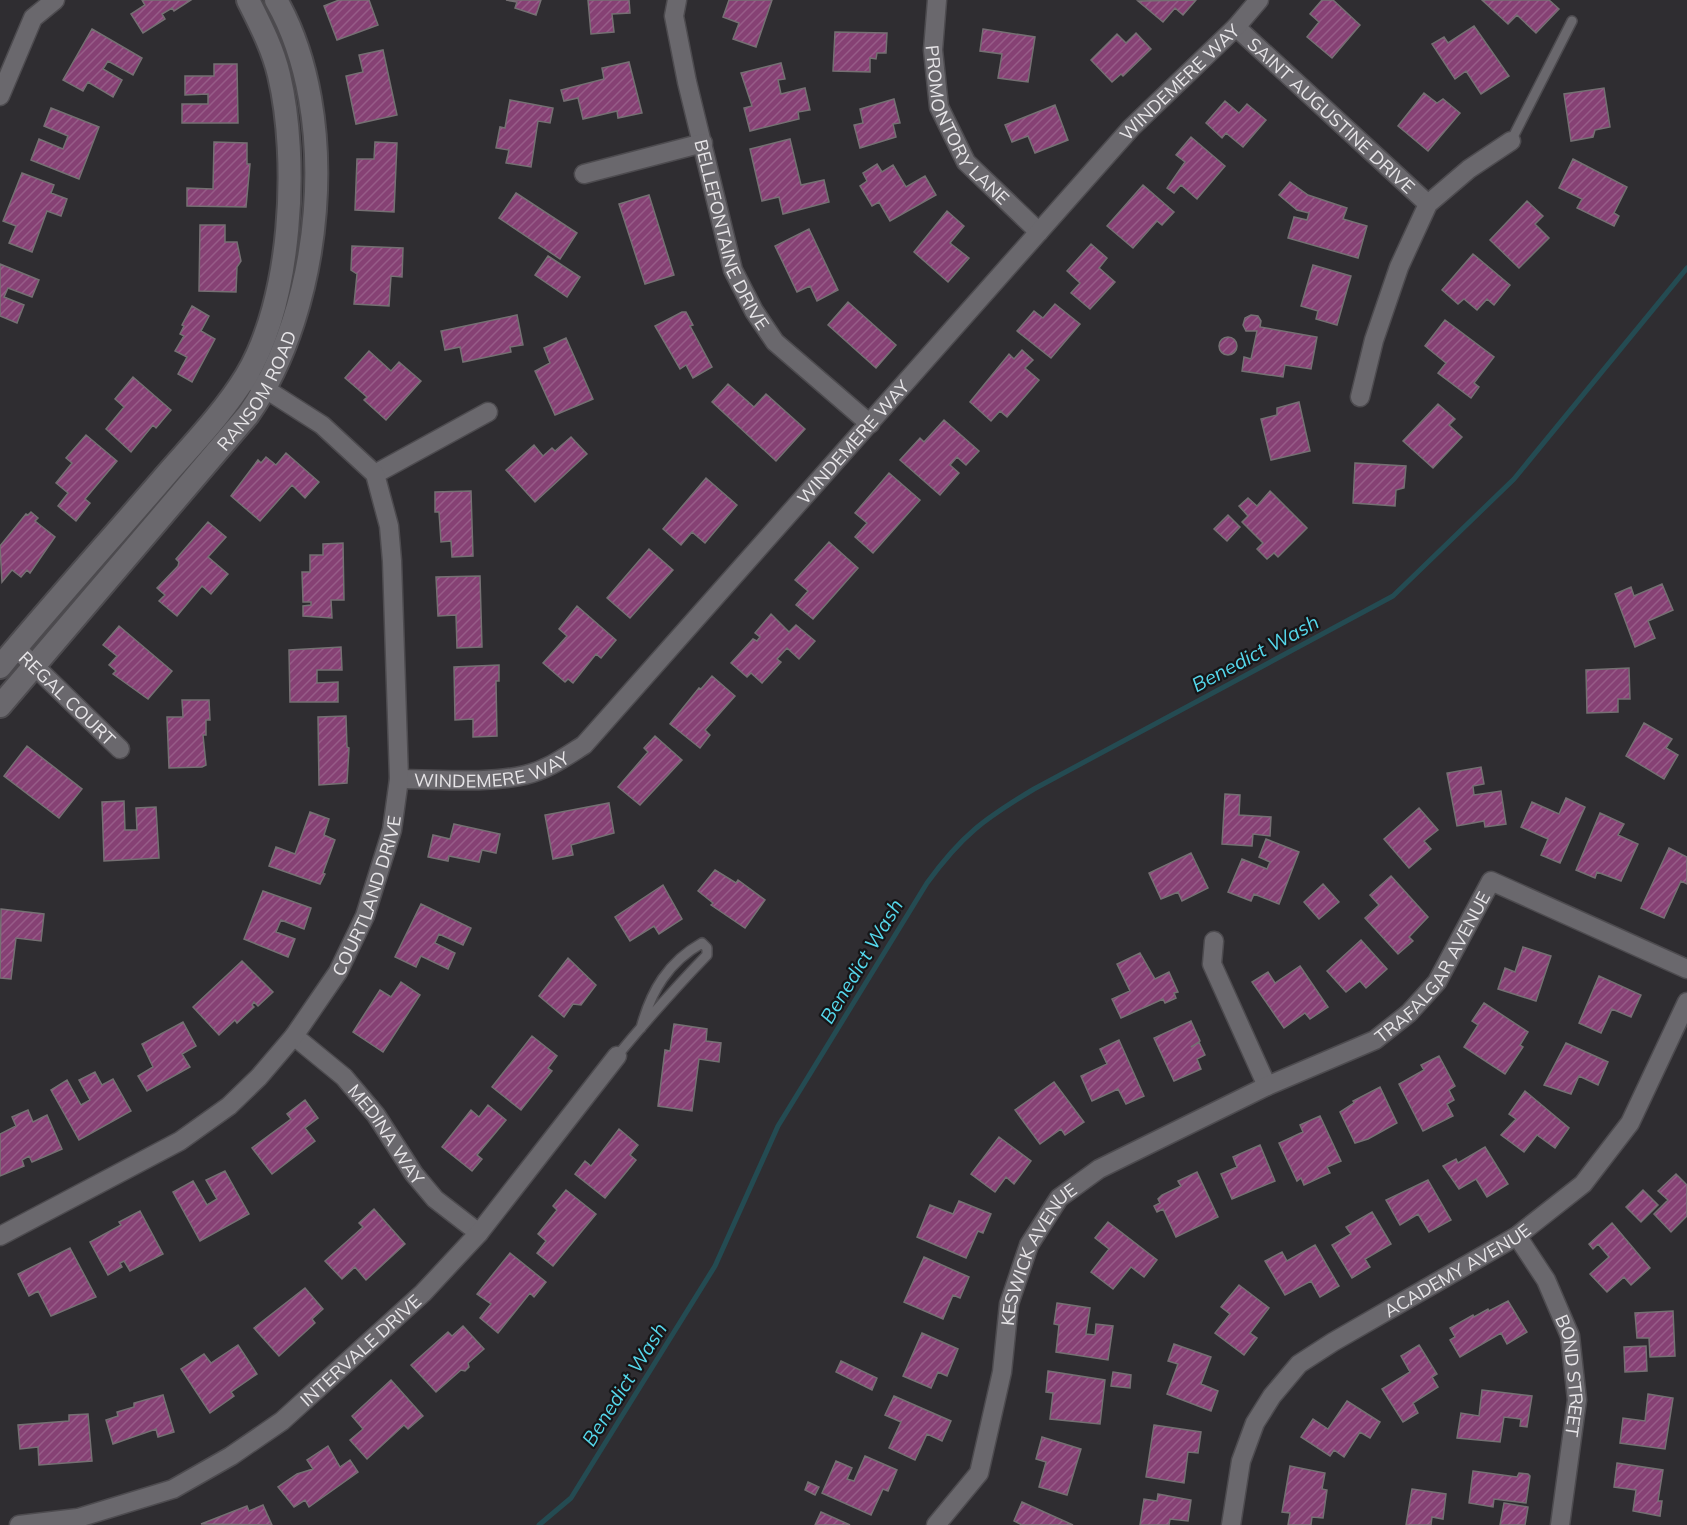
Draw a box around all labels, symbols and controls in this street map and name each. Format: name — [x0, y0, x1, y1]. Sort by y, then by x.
street label: WINDEMERE WAY — [1114, 18, 1245, 145]
street label: SAINT AUGUSTINE DRIVE — [1243, 32, 1420, 198]
street label: PROMONTORY LANE — [921, 44, 1014, 209]
street label: BELLEFONTAINE DRIVE — [690, 137, 775, 334]
street label: RANSOM ROAD — [211, 327, 301, 455]
street label: WINDEMERE WAY — [792, 374, 914, 509]
water label: Benedict Wash — [1187, 609, 1323, 697]
street label: REGAL COURT — [14, 646, 121, 750]
street label: WINDEMERE WAY — [414, 745, 574, 792]
street label: COURTLAND DRIVE — [326, 814, 405, 980]
street label: TRAFALGAR AVENUE — [1370, 887, 1495, 1048]
water label: Benedict Wash — [814, 894, 908, 1028]
street label: MEDINA WAY — [343, 1079, 430, 1190]
street label: KESWICK AVENUE — [995, 1178, 1081, 1327]
street label: ACADEMY AVENUE — [1380, 1218, 1535, 1322]
street label: INTERVALE DRIVE — [295, 1289, 426, 1411]
street label: BOND STREET — [1551, 1311, 1589, 1438]
water label: Benedict Wash — [576, 1318, 672, 1450]

